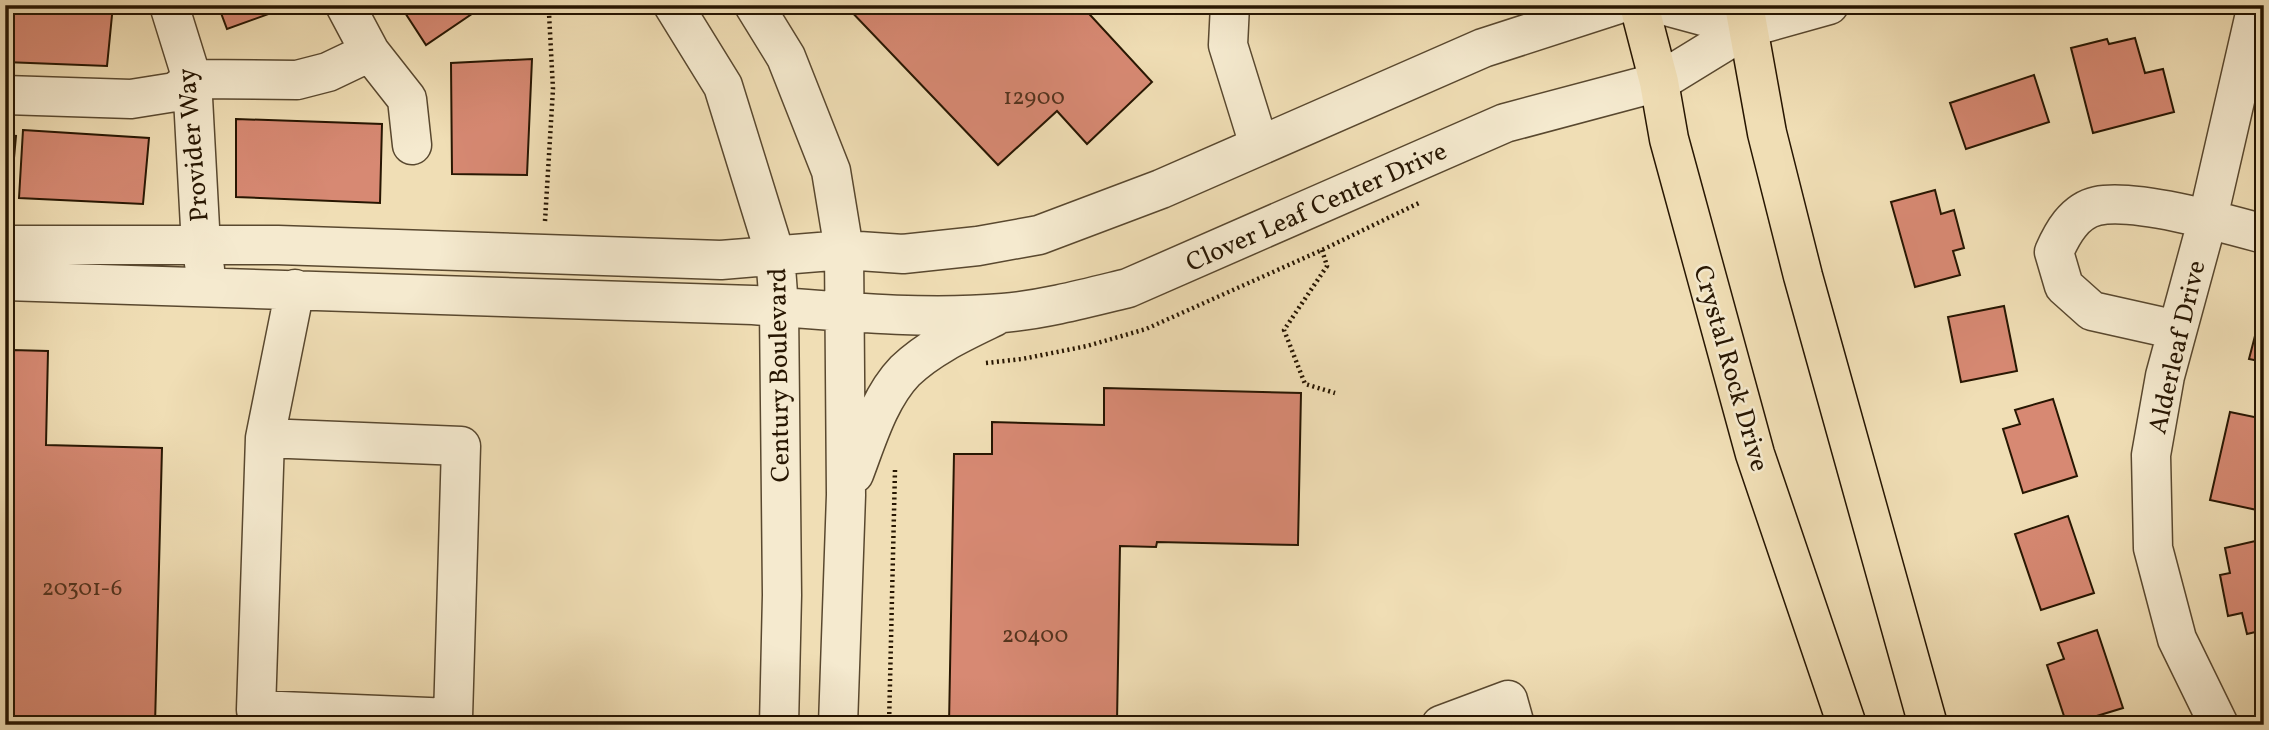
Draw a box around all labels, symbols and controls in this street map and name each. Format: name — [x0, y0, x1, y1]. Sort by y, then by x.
street label: Provider Way — [169, 67, 219, 223]
house number: 12900 — [1003, 82, 1065, 114]
street label: Clover Leaf Center Drive — [1181, 134, 1453, 282]
street label: Alderleaf Drive — [2140, 257, 2215, 438]
street label: Crystal Rock Drive — [1683, 261, 1777, 476]
street label: Century Boulevard — [760, 267, 800, 483]
house number: 20301-6 — [42, 573, 122, 605]
house number: 20400 — [1002, 620, 1068, 652]

